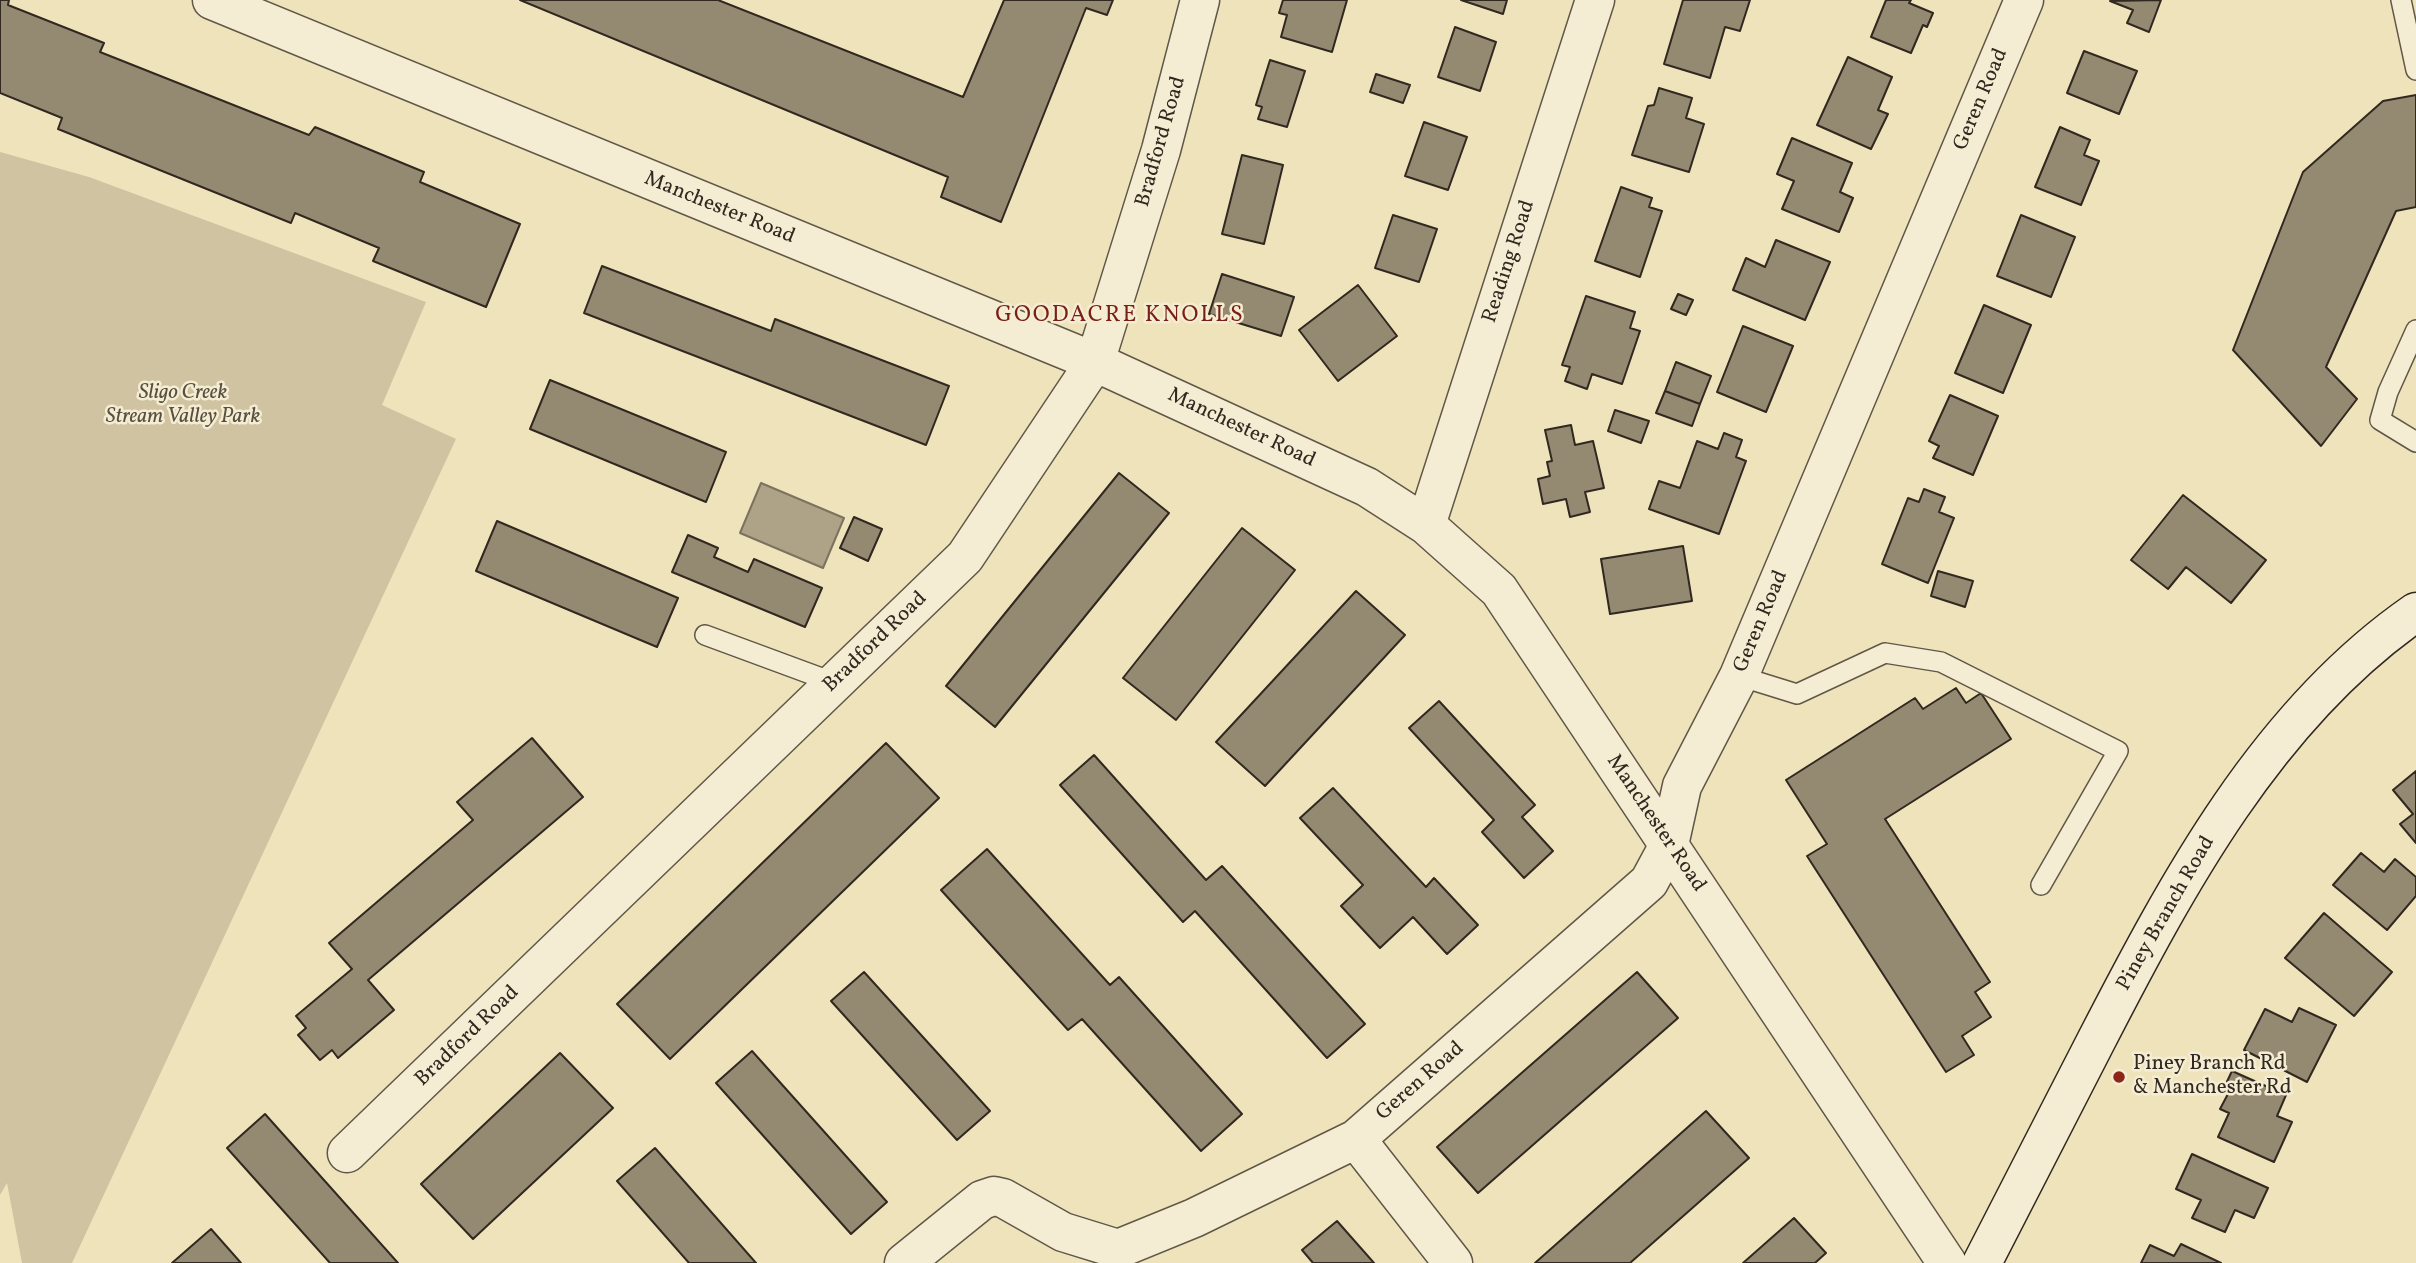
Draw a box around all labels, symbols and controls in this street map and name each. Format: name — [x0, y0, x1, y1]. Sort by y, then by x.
street label: Geren Road — [1949, 45, 2015, 155]
street label: Bradford Road — [1131, 74, 1193, 210]
street label: Manchester Road — [640, 167, 798, 251]
street label: Reading Road — [1478, 198, 1542, 326]
district label: GOODACRE KNOLLS — [997, 303, 1243, 331]
park label: Sligo Creek Stream Valley Park — [106, 381, 260, 431]
street label: Manchester Road — [1163, 384, 1319, 474]
street label: Geren Road — [1729, 567, 1795, 677]
street label: Bradford Road — [819, 587, 933, 699]
street label: Manchester Road — [1600, 750, 1710, 898]
street label: Piney Branch Road — [2113, 832, 2221, 996]
street label: Bradford Road — [411, 981, 525, 1093]
street label: Geren Road — [1372, 1037, 1470, 1127]
place label: Piney Branch Rd & Manchester Rd — [2133, 1052, 2292, 1102]
marker: Piney Branch Rd & Manchester Rd — [2111, 1069, 2127, 1085]

